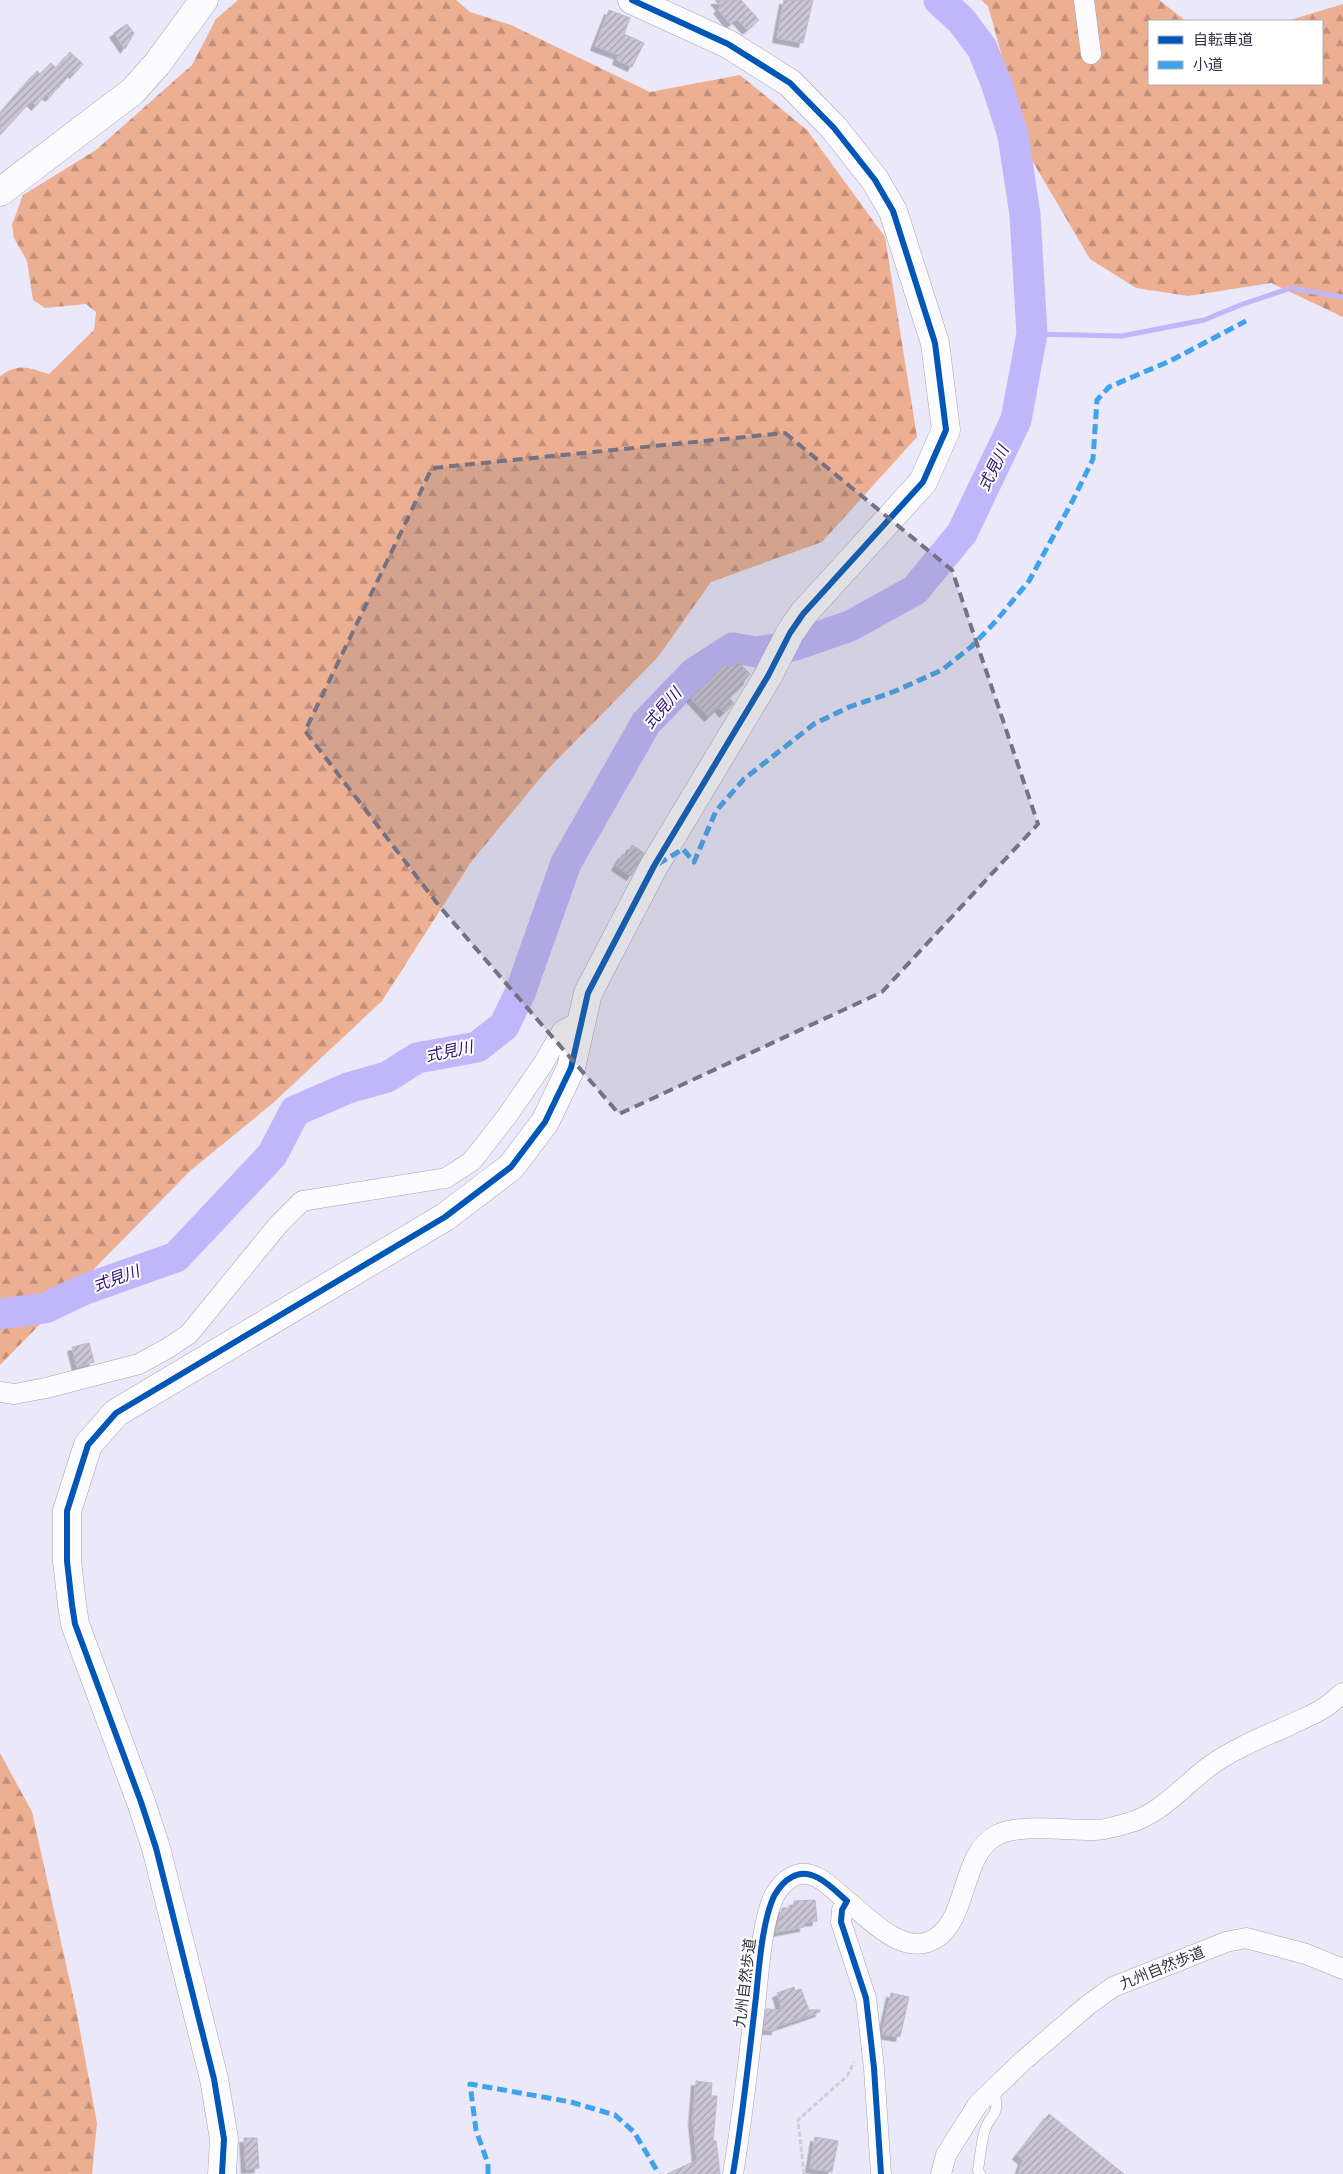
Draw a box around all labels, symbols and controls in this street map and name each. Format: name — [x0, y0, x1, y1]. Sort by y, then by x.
legend — [1148, 20, 1323, 85]
text: 自転車道 — [1193, 30, 1253, 50]
text: 小道 — [1193, 55, 1223, 75]
water label: 式見川 — [973, 440, 1014, 494]
water label: 式見川 — [639, 682, 687, 733]
water label: 式見川 — [423, 1036, 477, 1067]
water label: 式見川 — [90, 1260, 144, 1297]
street label: 九州自然歩道 — [730, 1937, 760, 2029]
street label: 九州自然歩道 — [1117, 1942, 1207, 1994]

